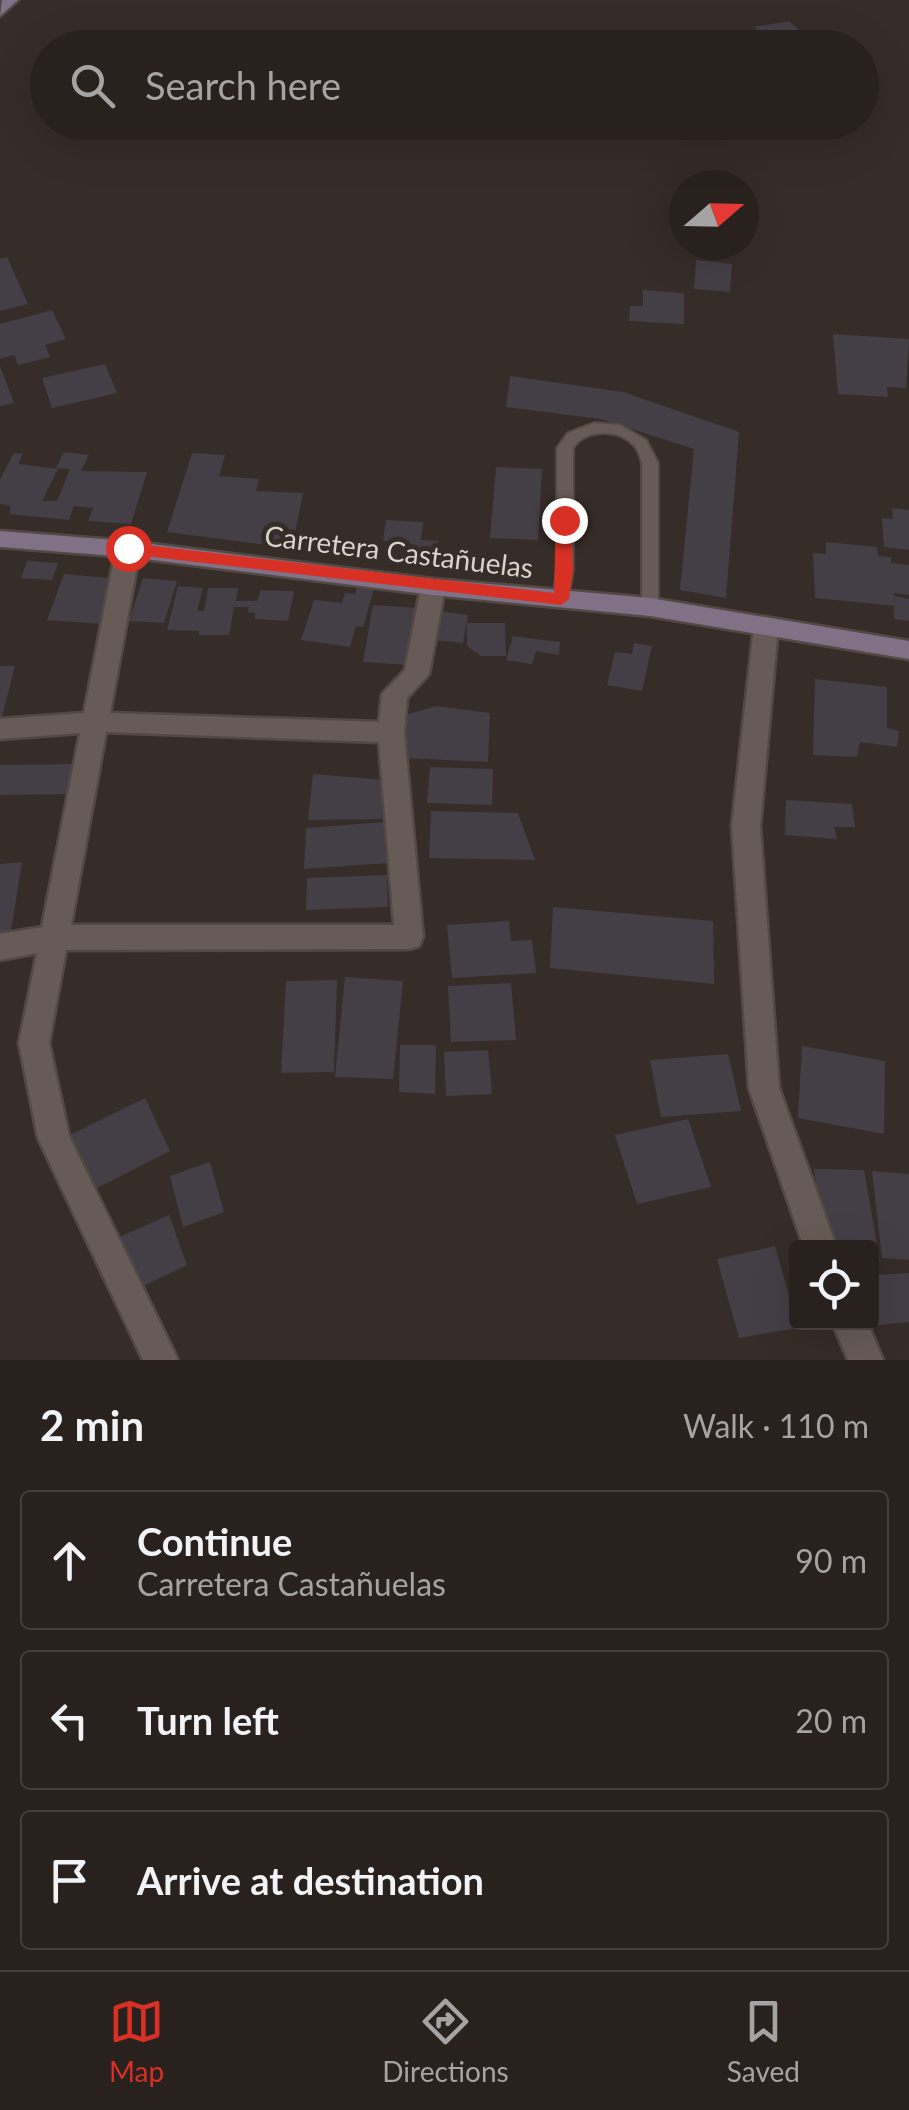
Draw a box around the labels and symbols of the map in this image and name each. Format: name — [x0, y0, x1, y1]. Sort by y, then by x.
north arrow — [669, 170, 759, 260]
route end — [542, 498, 588, 544]
street label: Carretera Castañuelas — [263, 518, 535, 584]
route start — [106, 526, 152, 572]

